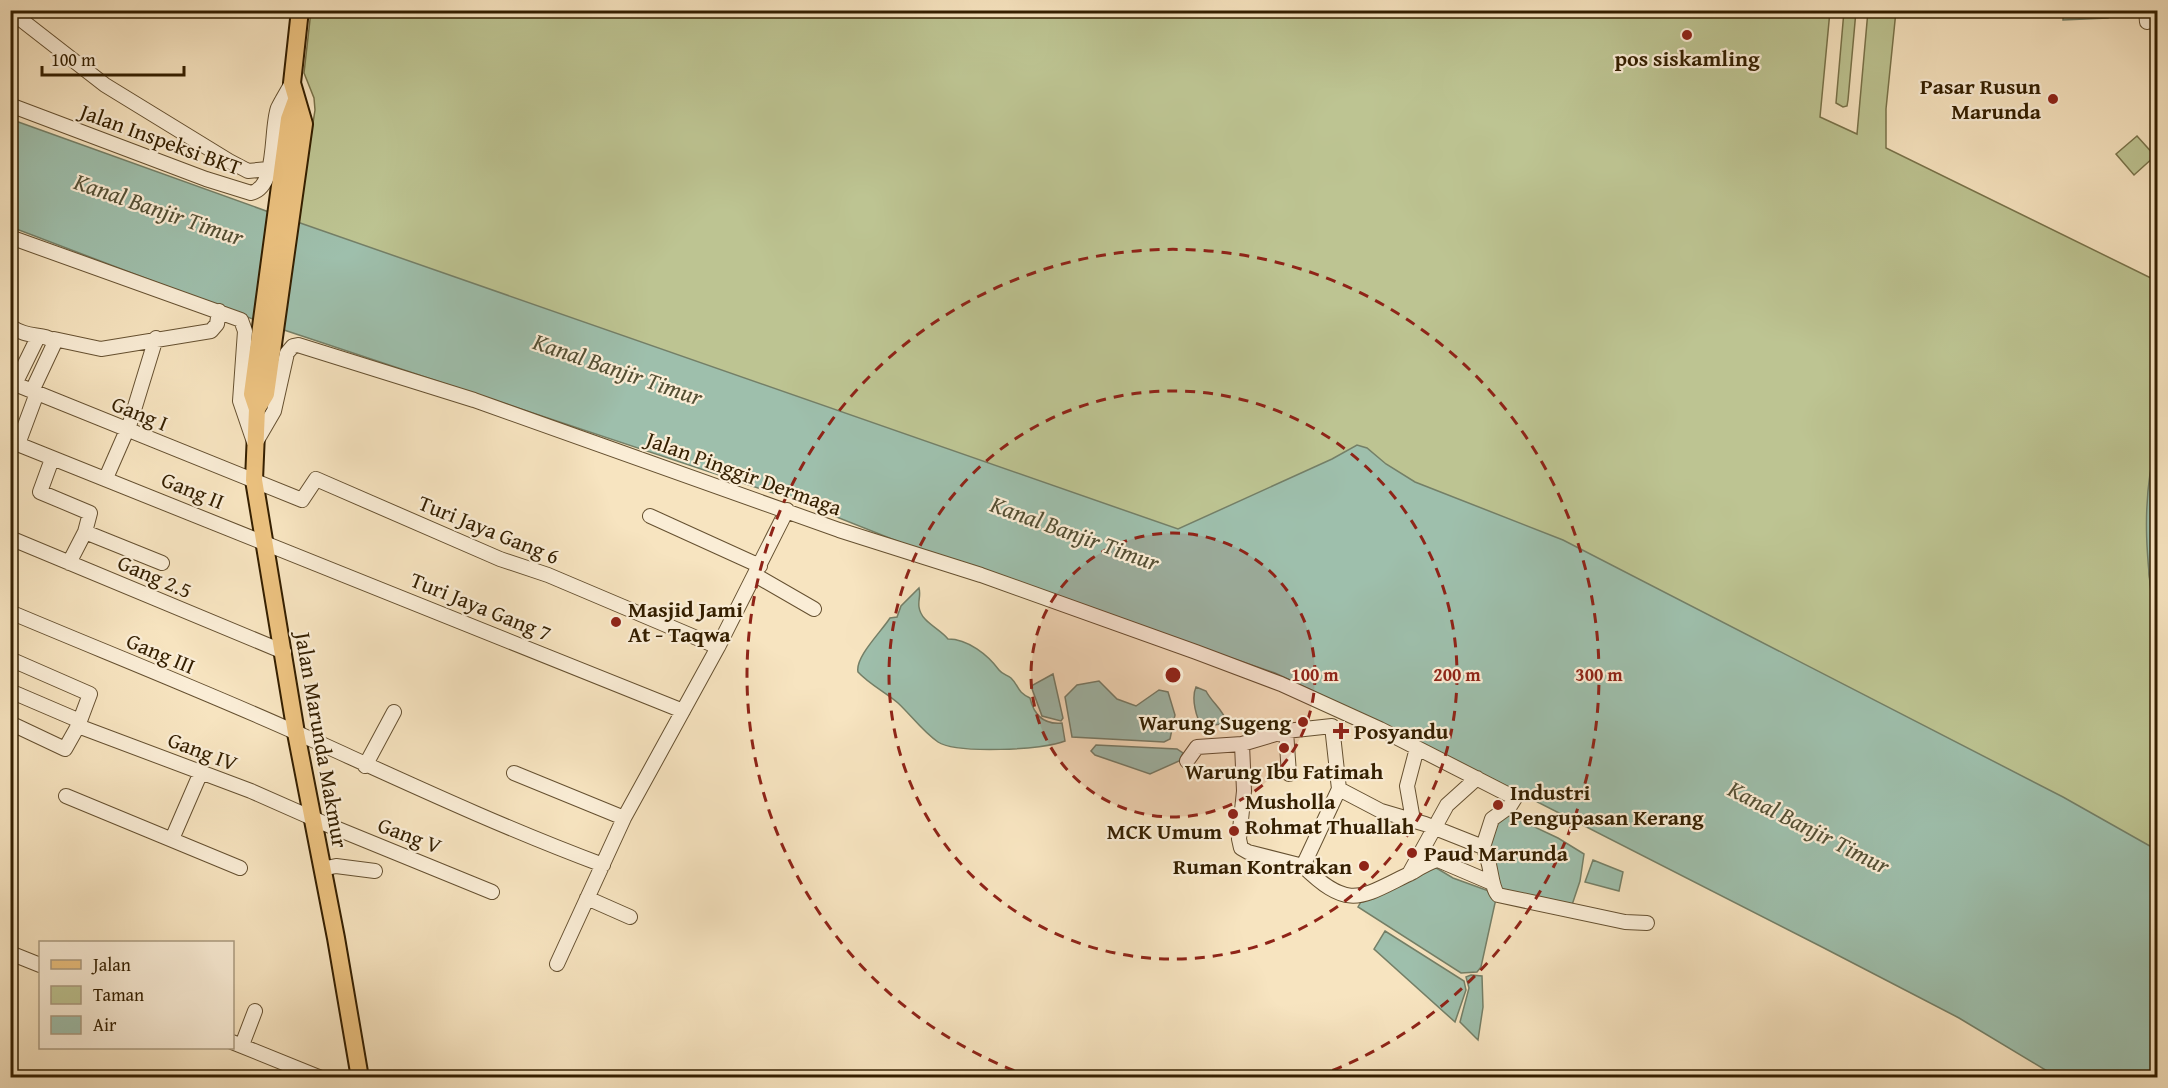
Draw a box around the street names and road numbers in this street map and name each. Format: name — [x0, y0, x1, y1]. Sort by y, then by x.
street label: Jalan Inspeksi BKT — [73, 94, 246, 183]
street label: Gang I — [107, 387, 173, 439]
street label: Jalan Pinggir Dermaga — [639, 422, 847, 523]
street label: Gang II — [157, 463, 229, 517]
street label: Turi Jaya Gang 6 — [414, 486, 564, 572]
street label: Gang 2.5 — [113, 546, 197, 606]
street label: Turi Jaya Gang 7 — [406, 563, 556, 649]
street label: Gang III — [122, 624, 200, 682]
street label: Jalan Marunda Makmur — [287, 627, 357, 850]
street label: Gang IV — [163, 723, 243, 779]
street label: Gang V — [373, 808, 447, 862]

